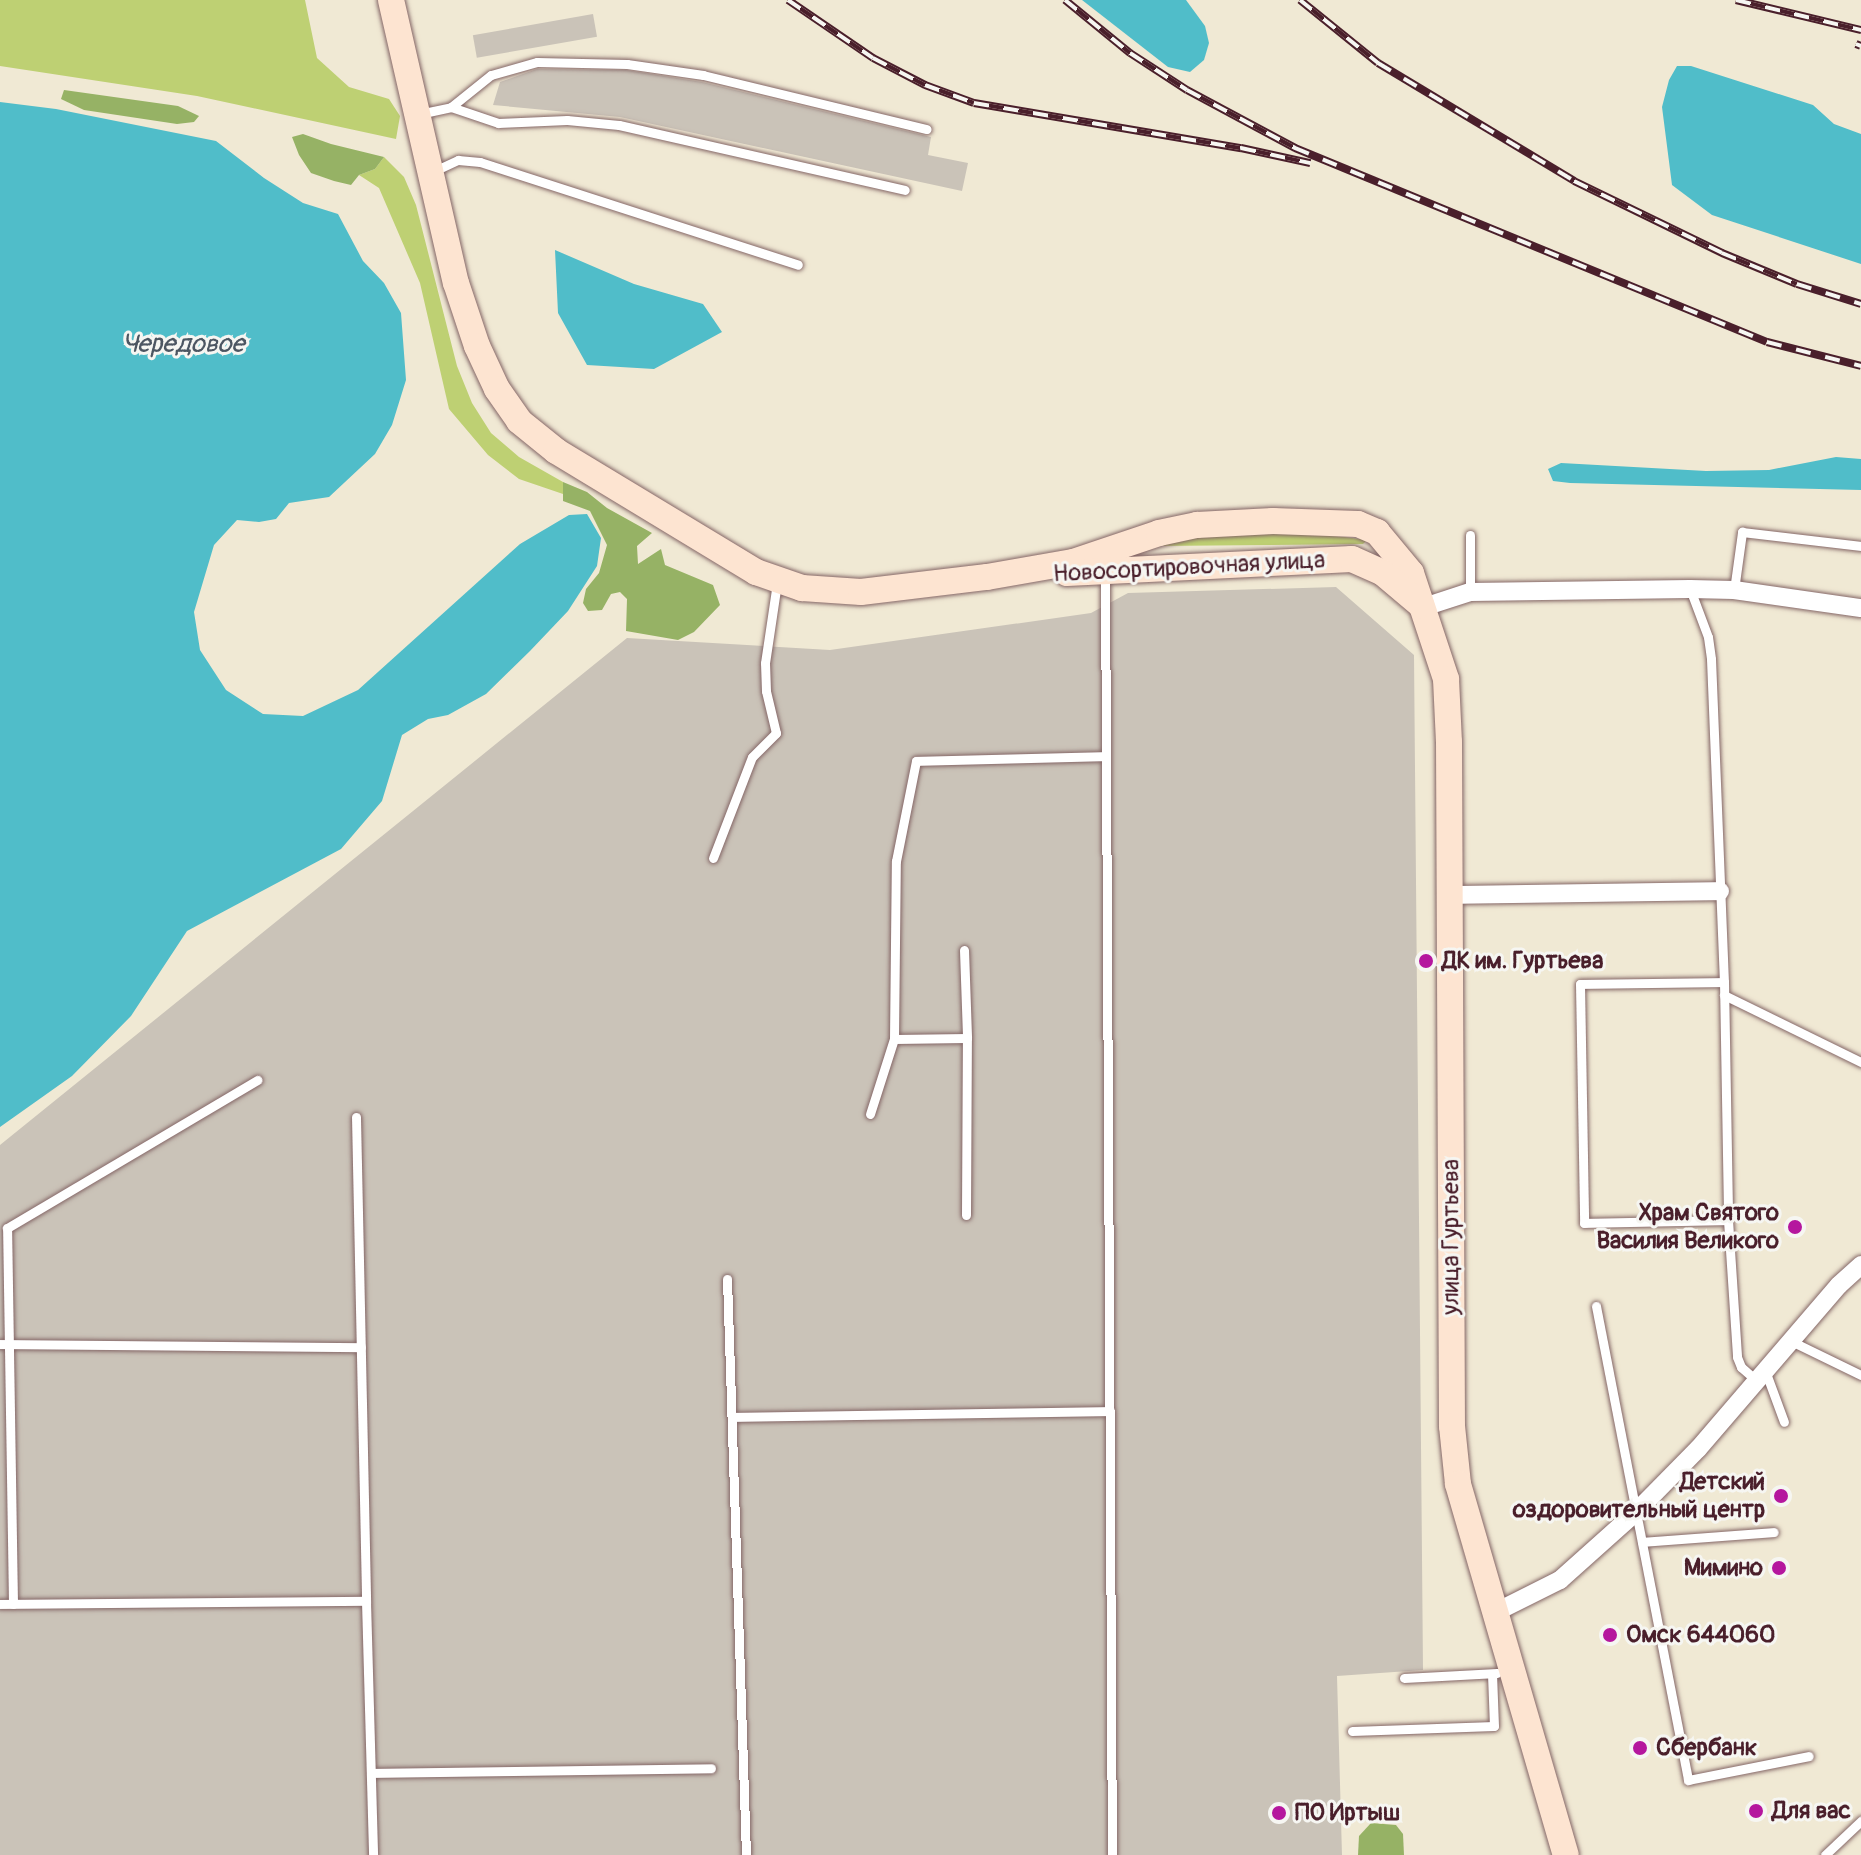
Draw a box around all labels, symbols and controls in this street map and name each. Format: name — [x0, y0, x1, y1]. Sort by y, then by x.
water label: Чередовое — [122, 329, 244, 361]
street label: Новосортировочная улица — [1052, 545, 1326, 589]
place label: ДК им. Гуртьева — [1442, 947, 1603, 975]
marker: ДК им. Гуртьева — [1417, 952, 1435, 970]
street label: улица Гуртьева — [1437, 1159, 1465, 1315]
place label: Храм Святого Василия Великого — [1597, 1199, 1779, 1255]
marker: Храм Святого Василия Великого — [1786, 1218, 1804, 1236]
place label: Детский оздоровительный центр — [1513, 1468, 1765, 1524]
marker: Детский оздоровительный центр — [1772, 1487, 1790, 1505]
place label: Мимино — [1684, 1554, 1763, 1582]
marker: Мимино — [1770, 1559, 1788, 1577]
place label: Омск 644060 — [1626, 1621, 1775, 1649]
marker: Омск 644060 — [1601, 1626, 1619, 1644]
place label: Сбербанк — [1656, 1734, 1757, 1762]
marker: Сбербанк — [1631, 1739, 1649, 1757]
place label: Для вас — [1772, 1797, 1851, 1825]
place label: ПО Иртыш — [1295, 1799, 1400, 1827]
marker: Для вас — [1747, 1802, 1765, 1820]
marker: ПО Иртыш — [1270, 1804, 1288, 1822]

